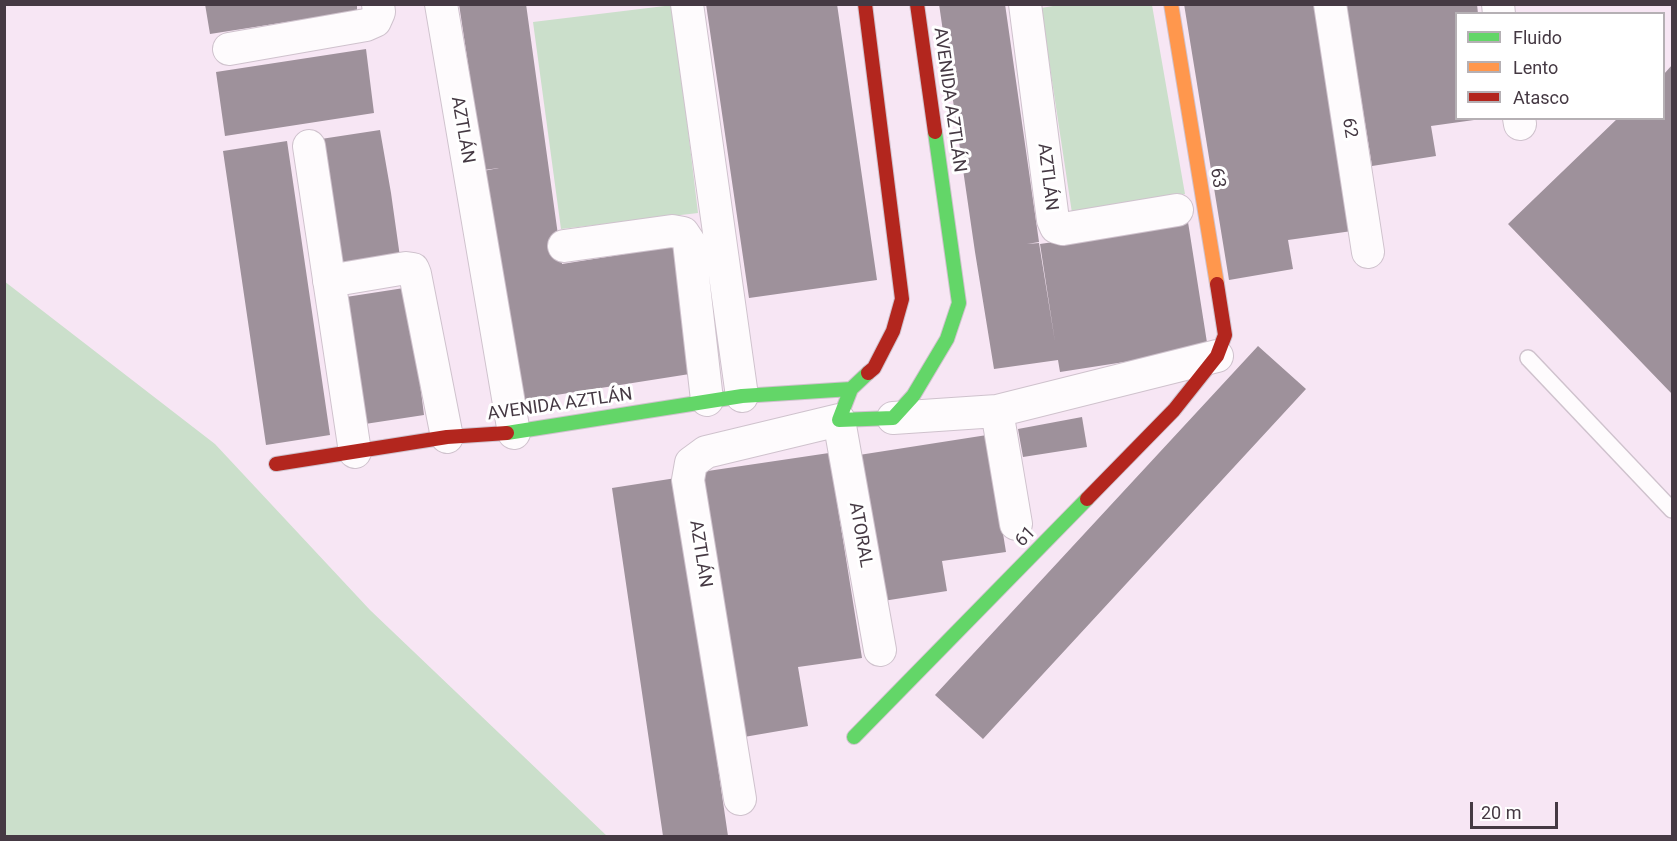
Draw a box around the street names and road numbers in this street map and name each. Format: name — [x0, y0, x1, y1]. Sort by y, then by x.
street label: AVENIDA AZTLÁN — [928, 26, 970, 174]
street label: AZTLÁN — [445, 95, 479, 165]
street label: 62 — [1337, 116, 1361, 140]
street label: AZTLÁN — [1032, 142, 1062, 212]
street label: 63 — [1205, 166, 1229, 190]
street label: AVENIDA AZTLÁN — [486, 384, 634, 426]
street label: ATORAL — [844, 501, 876, 569]
street label: AZTLÁN — [684, 519, 716, 589]
street label: 61 — [1011, 522, 1041, 552]

